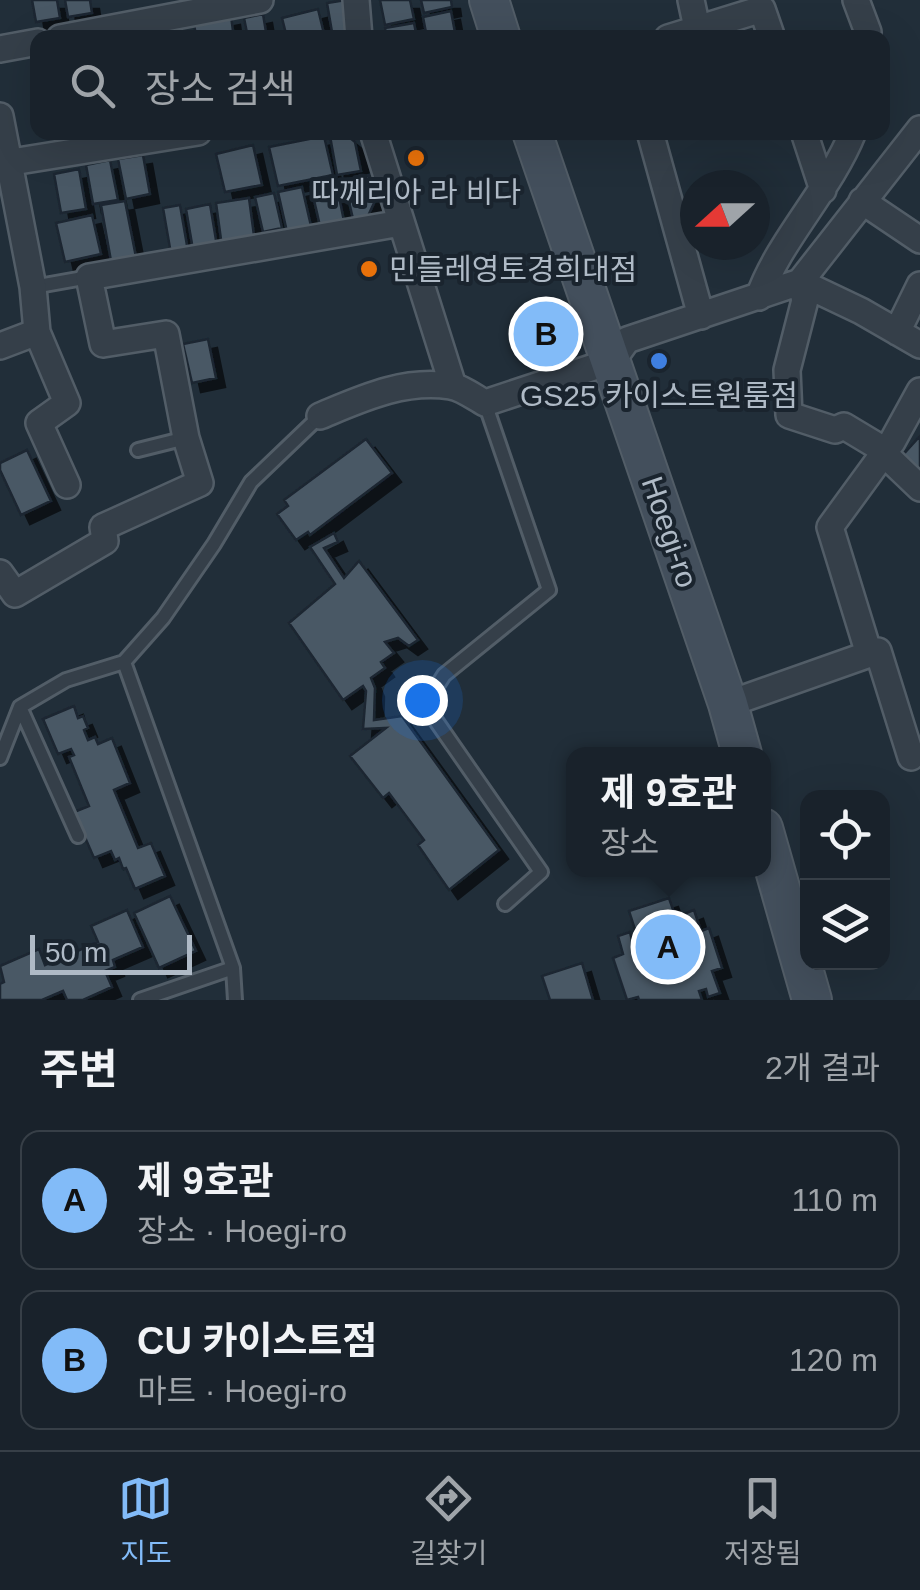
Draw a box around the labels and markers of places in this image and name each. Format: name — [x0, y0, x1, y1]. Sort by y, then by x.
marker: 따께리아 라 비다 — [405, 147, 427, 169]
place label: 따께리아 라 비다 — [311, 176, 521, 209]
place label: 민들레영토경희대점 — [389, 253, 637, 286]
marker: 민들레영토경희대점 — [358, 258, 380, 280]
pin: B — [514, 296, 578, 372]
marker: GS25 카이스트원룸점 — [648, 350, 670, 372]
place label: GS25 카이스트원룸점 — [520, 379, 798, 412]
pin: A — [636, 910, 700, 984]

